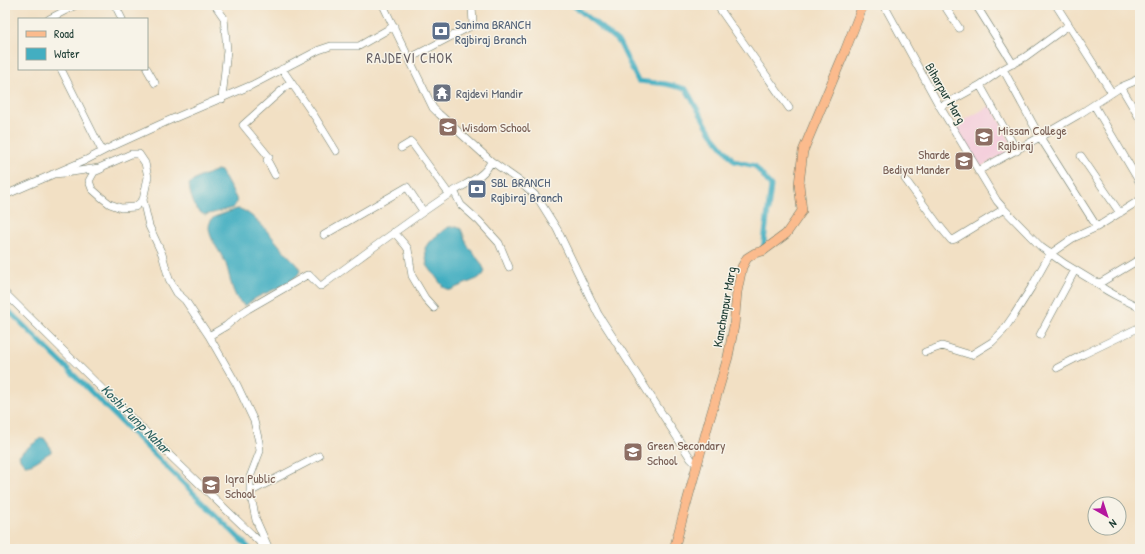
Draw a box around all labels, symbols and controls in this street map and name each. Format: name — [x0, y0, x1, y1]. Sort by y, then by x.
place label: Sanima BRANCH Rajbiraj Branch — [455, 15, 531, 48]
legend — [18, 18, 148, 70]
bank icon: Sanima BRANCH Rajbiraj Branch — [430, 20, 452, 42]
text: Road — [54, 25, 74, 42]
text: Water — [54, 45, 80, 62]
district label: RAJDEVI CHOK — [367, 48, 453, 67]
street label: Biharpur Marg — [921, 59, 971, 127]
temple icon: Rajdevi Mandir — [431, 82, 453, 104]
place label: Rajdevi Mandir — [456, 84, 523, 102]
school or university icon: Wisdom School — [437, 116, 459, 138]
place label: Wisdom School — [462, 118, 531, 136]
place label: Missan College Rajbiraj — [998, 121, 1067, 154]
school or university icon: Missan College Rajbiraj — [973, 126, 995, 148]
place label: Sharde Bediya Mander — [883, 145, 950, 178]
school or university icon: Sharde Bediya Mander — [953, 150, 975, 172]
place label: SBL BRANCH Rajbiraj Branch — [491, 173, 563, 206]
bank icon: SBL BRANCH Rajbiraj Branch — [466, 178, 488, 200]
street label: Kanchanpur Marg — [708, 265, 740, 349]
water label: Koshi Pump Nahar — [97, 380, 177, 460]
place label: Green Secondary School — [647, 436, 726, 469]
school or university icon: Green Secondary School — [622, 441, 644, 463]
place label: Iqra Public School — [225, 469, 275, 502]
school or university icon: Iqra Public School — [200, 474, 222, 496]
north arrow — [1087, 496, 1127, 536]
text: N — [1107, 516, 1120, 531]

